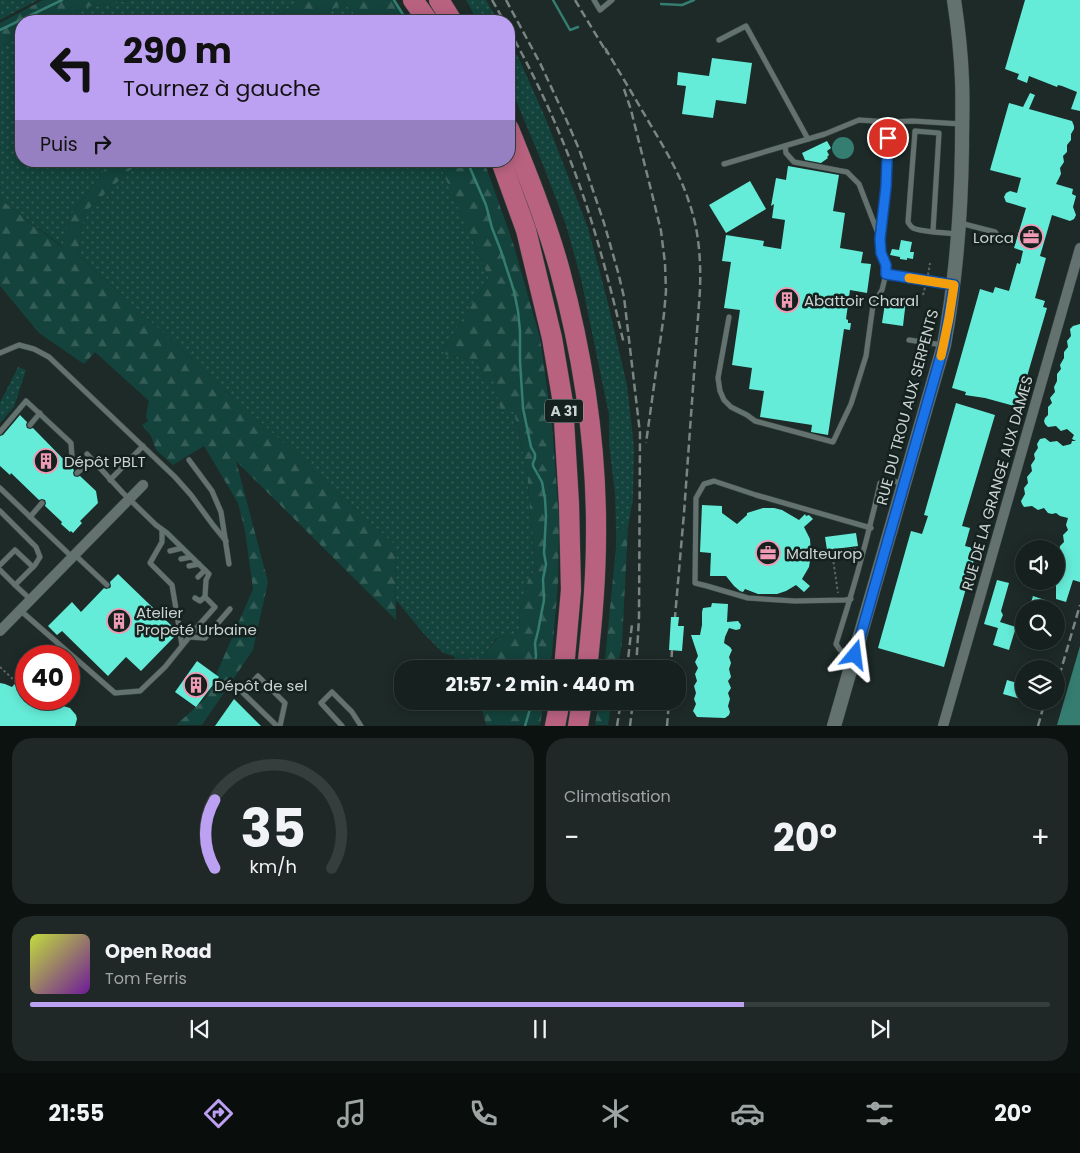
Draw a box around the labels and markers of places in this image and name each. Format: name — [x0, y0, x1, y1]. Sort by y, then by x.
pin — [867, 117, 909, 159]
office icon: Lorca — [1018, 224, 1044, 250]
place label: Lorca — [973, 227, 1014, 248]
building icon: Abattoir Charal — [774, 287, 800, 313]
place label: Abattoir Charal — [804, 290, 919, 311]
building icon: Dépôt PBLT — [33, 448, 59, 474]
place label: Dépôt PBLT — [64, 451, 146, 472]
office icon: Malteurop — [755, 540, 781, 566]
place label: Malteurop — [786, 543, 862, 564]
place label: Atelier Propeté Urbaine — [136, 602, 257, 640]
building icon: Atelier Propeté Urbaine — [106, 608, 132, 634]
building icon: Dépôt de sel — [183, 672, 209, 698]
place label: Dépôt de sel — [214, 675, 307, 696]

